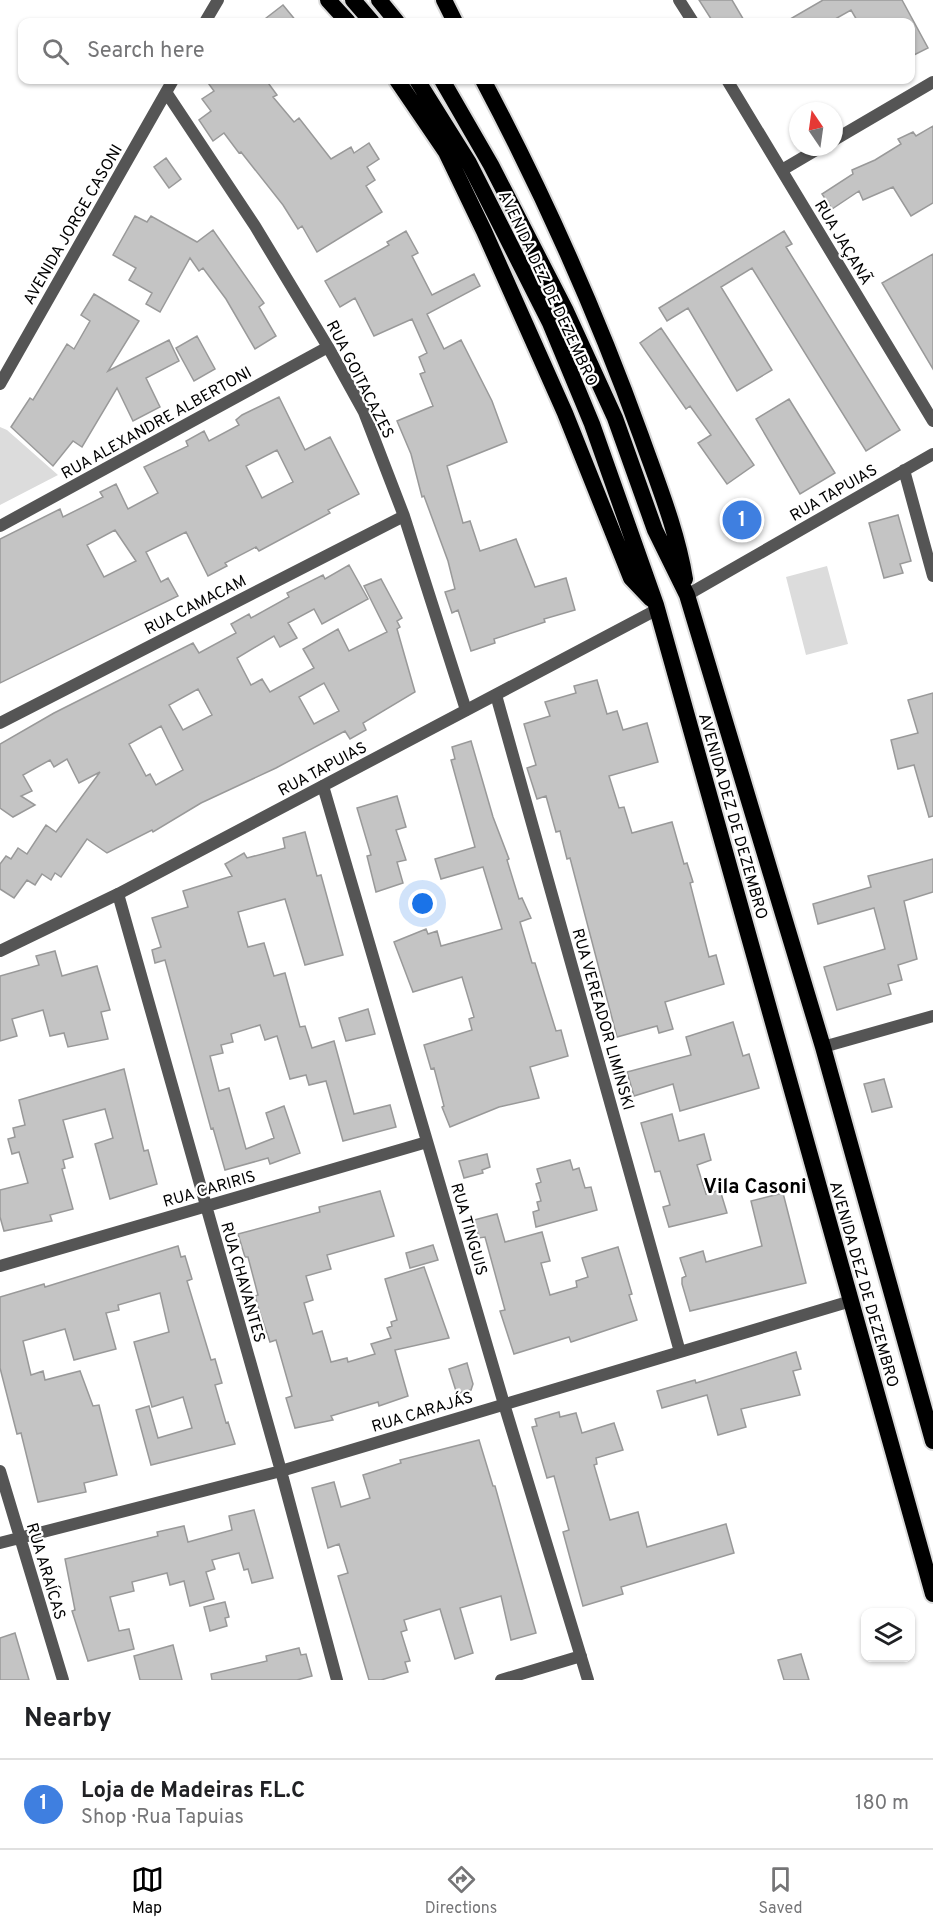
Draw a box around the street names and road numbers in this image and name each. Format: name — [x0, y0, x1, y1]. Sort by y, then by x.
street label: AVENIDA JORGE CASONI — [20, 141, 128, 309]
street label: AVENIDA DEZ DE DEZEMBRO — [493, 188, 601, 390]
street label: RUA JAÇANÃ — [809, 195, 878, 289]
street label: RUA GOITACAZES — [321, 318, 398, 442]
street label: RUA ALEXANDRE ALBERTONI — [58, 363, 256, 484]
street label: RUA TAPUIAS — [787, 461, 881, 527]
street label: RUA CAMACAM — [142, 572, 250, 640]
street label: AVENIDA DEZ DE DEZEMBRO — [693, 711, 771, 922]
street label: RUA TAPUIAS — [275, 738, 371, 801]
street label: RUA VEREADOR LIMINSKI — [567, 926, 638, 1113]
street label: RUA CARIRIS — [161, 1167, 258, 1213]
street label: AVENIDA DEZ DE DEZEMBRO — [824, 1179, 902, 1390]
street label: RUA TINGUIS — [445, 1181, 491, 1278]
street label: RUA CHAVANTES — [215, 1220, 269, 1345]
street label: RUA CARAJÁS — [369, 1386, 476, 1438]
street label: RUA ARAÍCAS — [21, 1520, 71, 1622]

